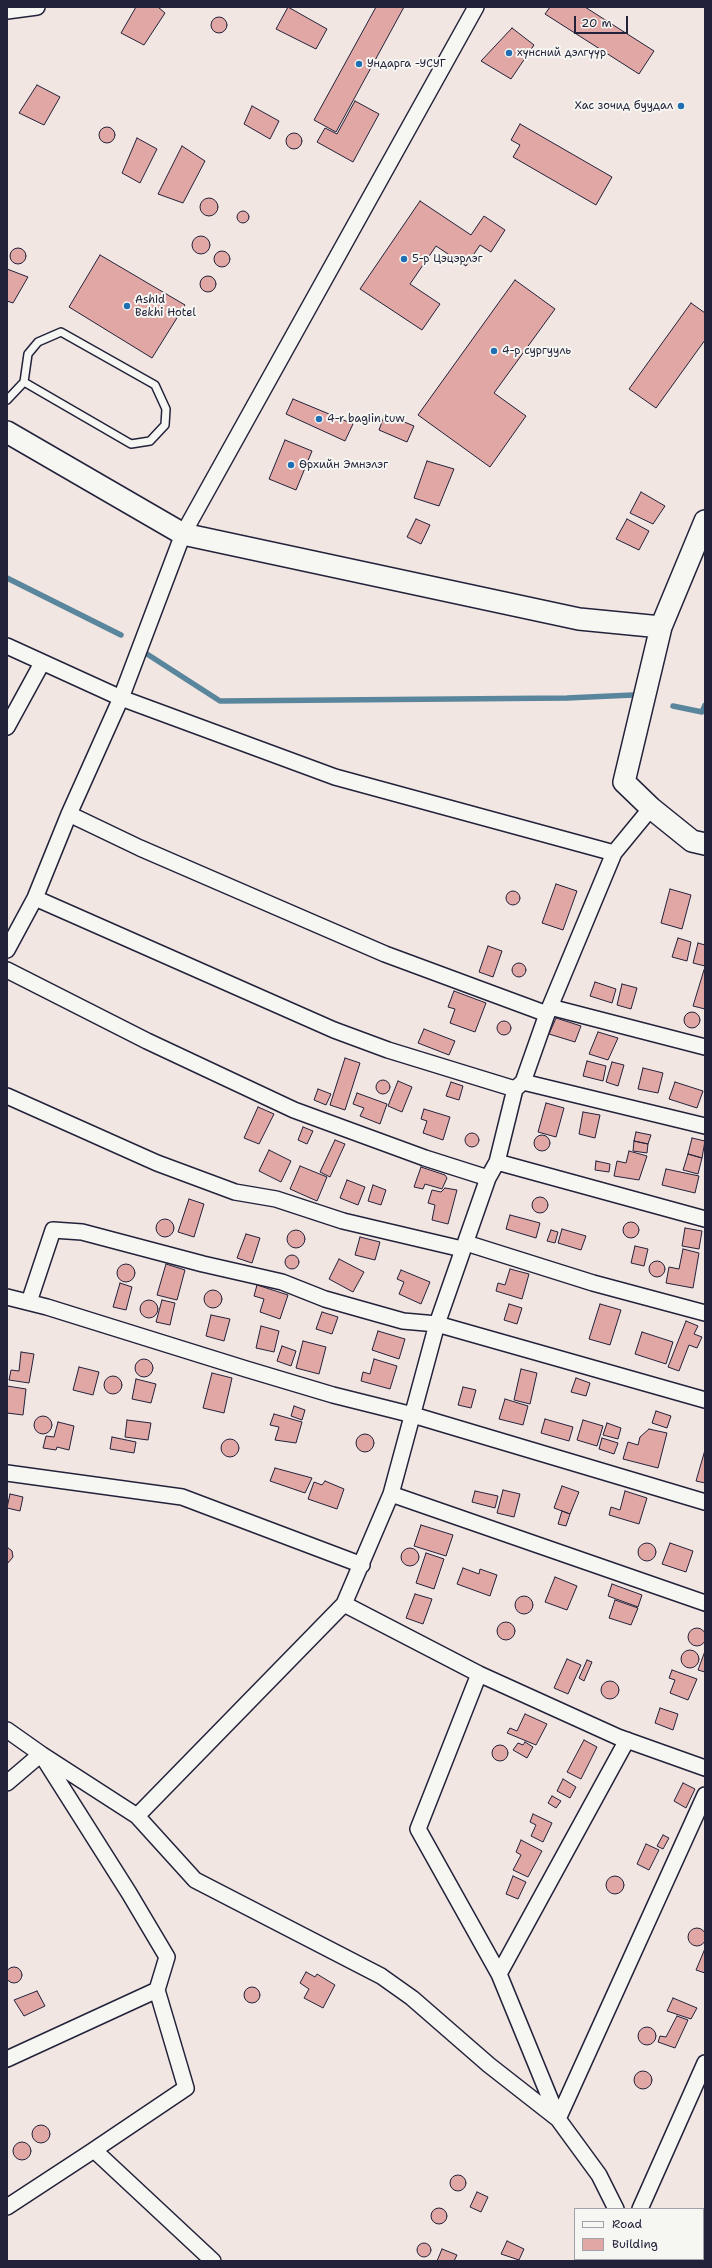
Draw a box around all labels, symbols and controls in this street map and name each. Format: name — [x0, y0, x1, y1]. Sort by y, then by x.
scale bar — [576, 8, 630, 34]
text: 20 m — [581, 15, 612, 31]
place label: хүнсний дэлгүүр — [517, 46, 606, 60]
marker: хүнсний дэлгүүр — [504, 48, 514, 58]
place label: Ундарга -УСУГ — [367, 57, 445, 71]
marker: Ундарга -УСУГ — [354, 59, 364, 69]
place label: Хас зочид буудал — [575, 99, 673, 113]
marker: Хас зочид буудал — [676, 101, 686, 111]
place label: 5-р Цэцэрлэг — [412, 252, 483, 266]
marker: 5-р Цэцэрлэг — [399, 254, 409, 264]
place label: Ashid Bekhi Hotel — [135, 293, 196, 319]
marker: Ashid Bekhi Hotel — [122, 301, 132, 311]
place label: 4-р сургууль — [502, 344, 571, 358]
marker: 4-р сургууль — [489, 346, 499, 356]
place label: 4-r bagiin tuw — [327, 412, 405, 426]
marker: 4-r bagiin tuw — [314, 414, 324, 424]
place label: Өрхийн Эмнэлэг — [299, 458, 388, 472]
marker: Өрхийн Эмнэлэг — [286, 460, 296, 470]
legend — [574, 2208, 704, 2260]
text: Road — [612, 2216, 642, 2232]
text: Building — [612, 2236, 658, 2252]

